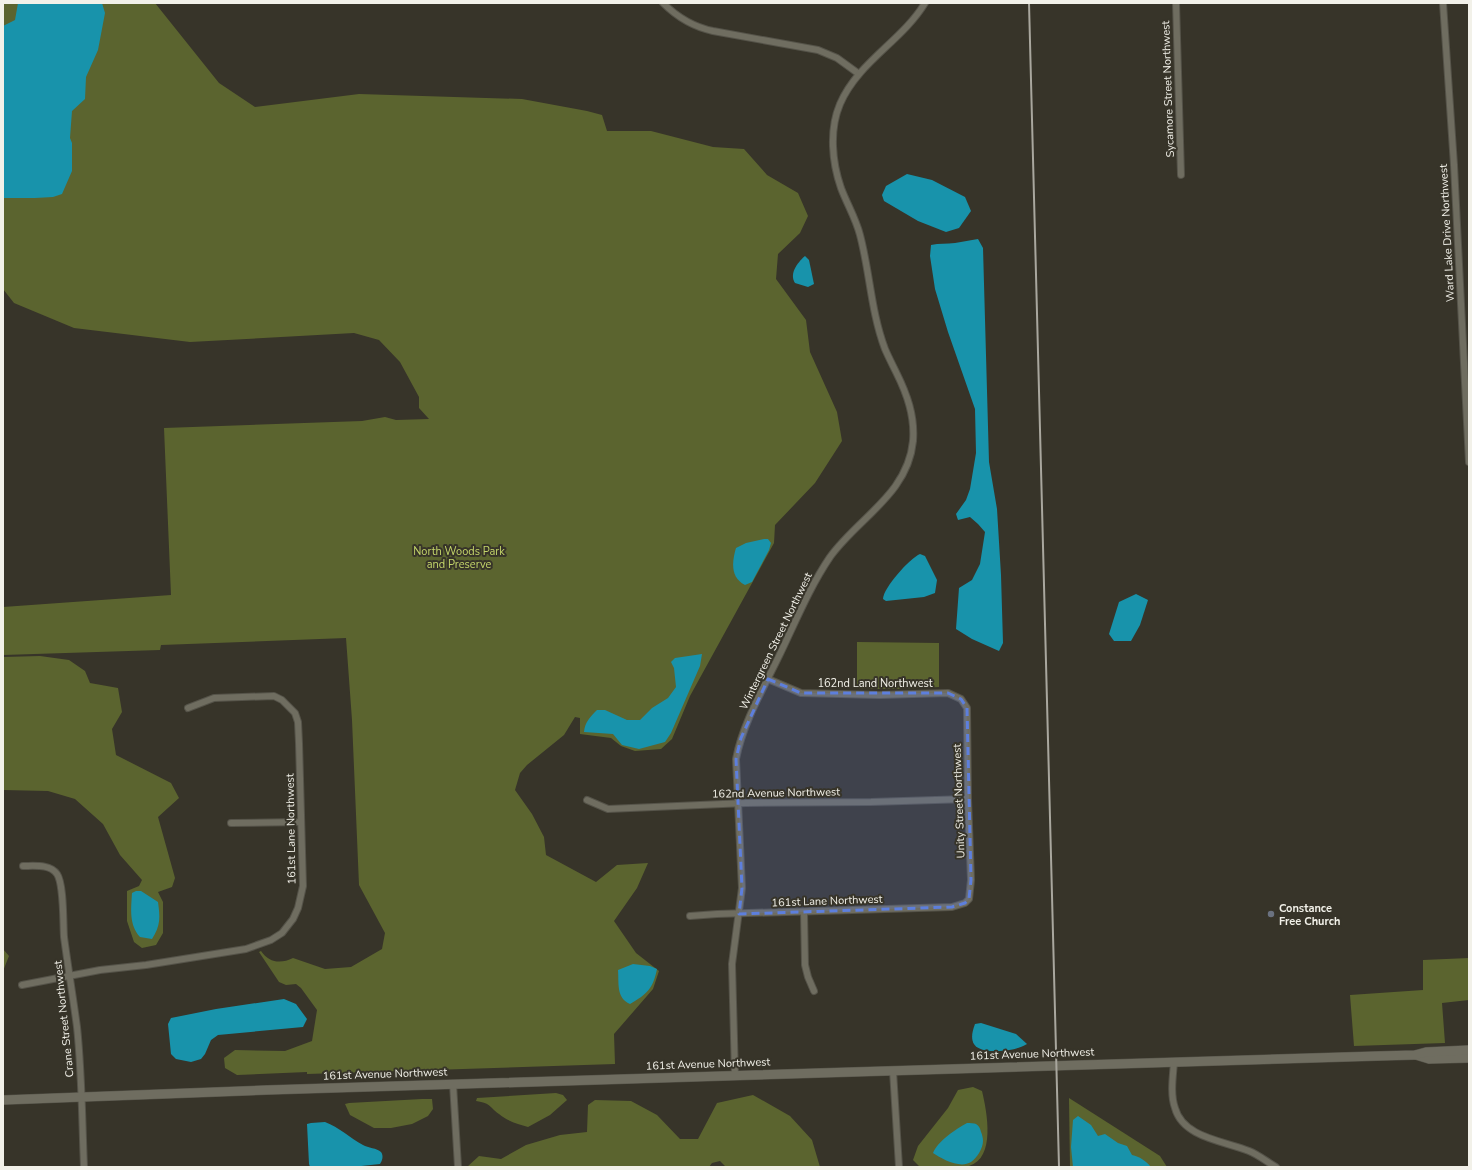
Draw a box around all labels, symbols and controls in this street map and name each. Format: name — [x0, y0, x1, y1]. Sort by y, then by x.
street label: Sycamore Street Northwest — [1158, 20, 1178, 158]
street label: Ward Lake Drive Northwest — [1436, 164, 1458, 302]
park label: North Woods Park and Preserve — [413, 544, 505, 572]
street label: Wintergreen Street Northwest — [736, 570, 816, 712]
street label: 162nd Land Northwest — [817, 676, 933, 691]
street label: Unity Street Northwest — [949, 743, 968, 859]
street label: 161st Lane Northwest — [283, 773, 299, 885]
street label: 162nd Avenue Northwest — [712, 784, 840, 802]
street label: 161st Lane Northwest — [771, 892, 883, 910]
place label: Constance Free Church — [1279, 901, 1340, 929]
marker: Constance Free Church — [1266, 909, 1276, 919]
street label: Crane Street Northwest — [50, 960, 78, 1078]
street label: 161st Avenue Northwest — [969, 1044, 1095, 1064]
street label: 161st Avenue Northwest — [645, 1054, 771, 1074]
street label: 161st Avenue Northwest — [322, 1064, 448, 1084]

